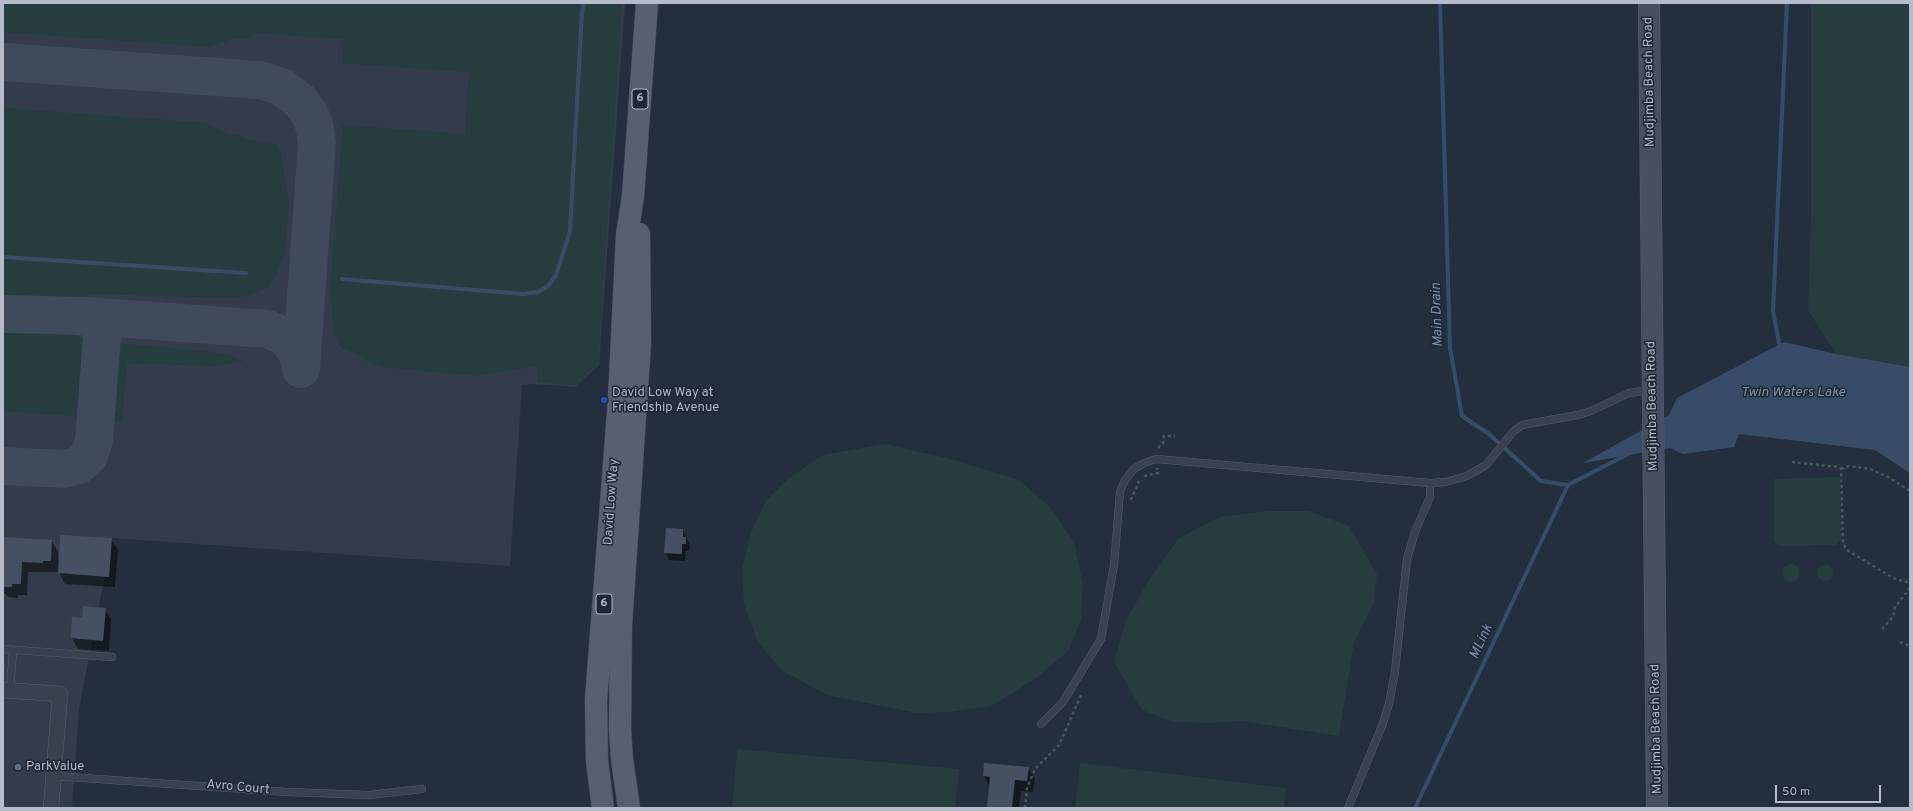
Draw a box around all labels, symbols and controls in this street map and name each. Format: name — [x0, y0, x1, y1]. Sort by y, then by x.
street label: Mudjimba Beach Road — [1641, 17, 1659, 147]
road number: 6 — [632, 89, 648, 109]
water label: Main Drain — [1428, 283, 1448, 347]
street label: Mudjimba Beach Road — [1644, 341, 1662, 471]
place label: David Low Way at Friendship Avenue — [612, 385, 719, 416]
water label: Twin Waters Lake — [1741, 385, 1845, 401]
marker: David Low Way at Friendship Avenue — [599, 395, 609, 405]
street label: David Low Way — [601, 458, 623, 546]
road number: 6 — [596, 594, 612, 614]
water label: MLink — [1467, 622, 1497, 662]
street label: Mudjimba Beach Road — [1648, 664, 1666, 794]
place label: ParkValue — [26, 759, 84, 775]
marker: ParkValue — [13, 762, 23, 772]
street label: Avro Court — [206, 777, 270, 799]
scale bar — [1777, 777, 1883, 803]
text: 50 m — [1782, 784, 1810, 800]

